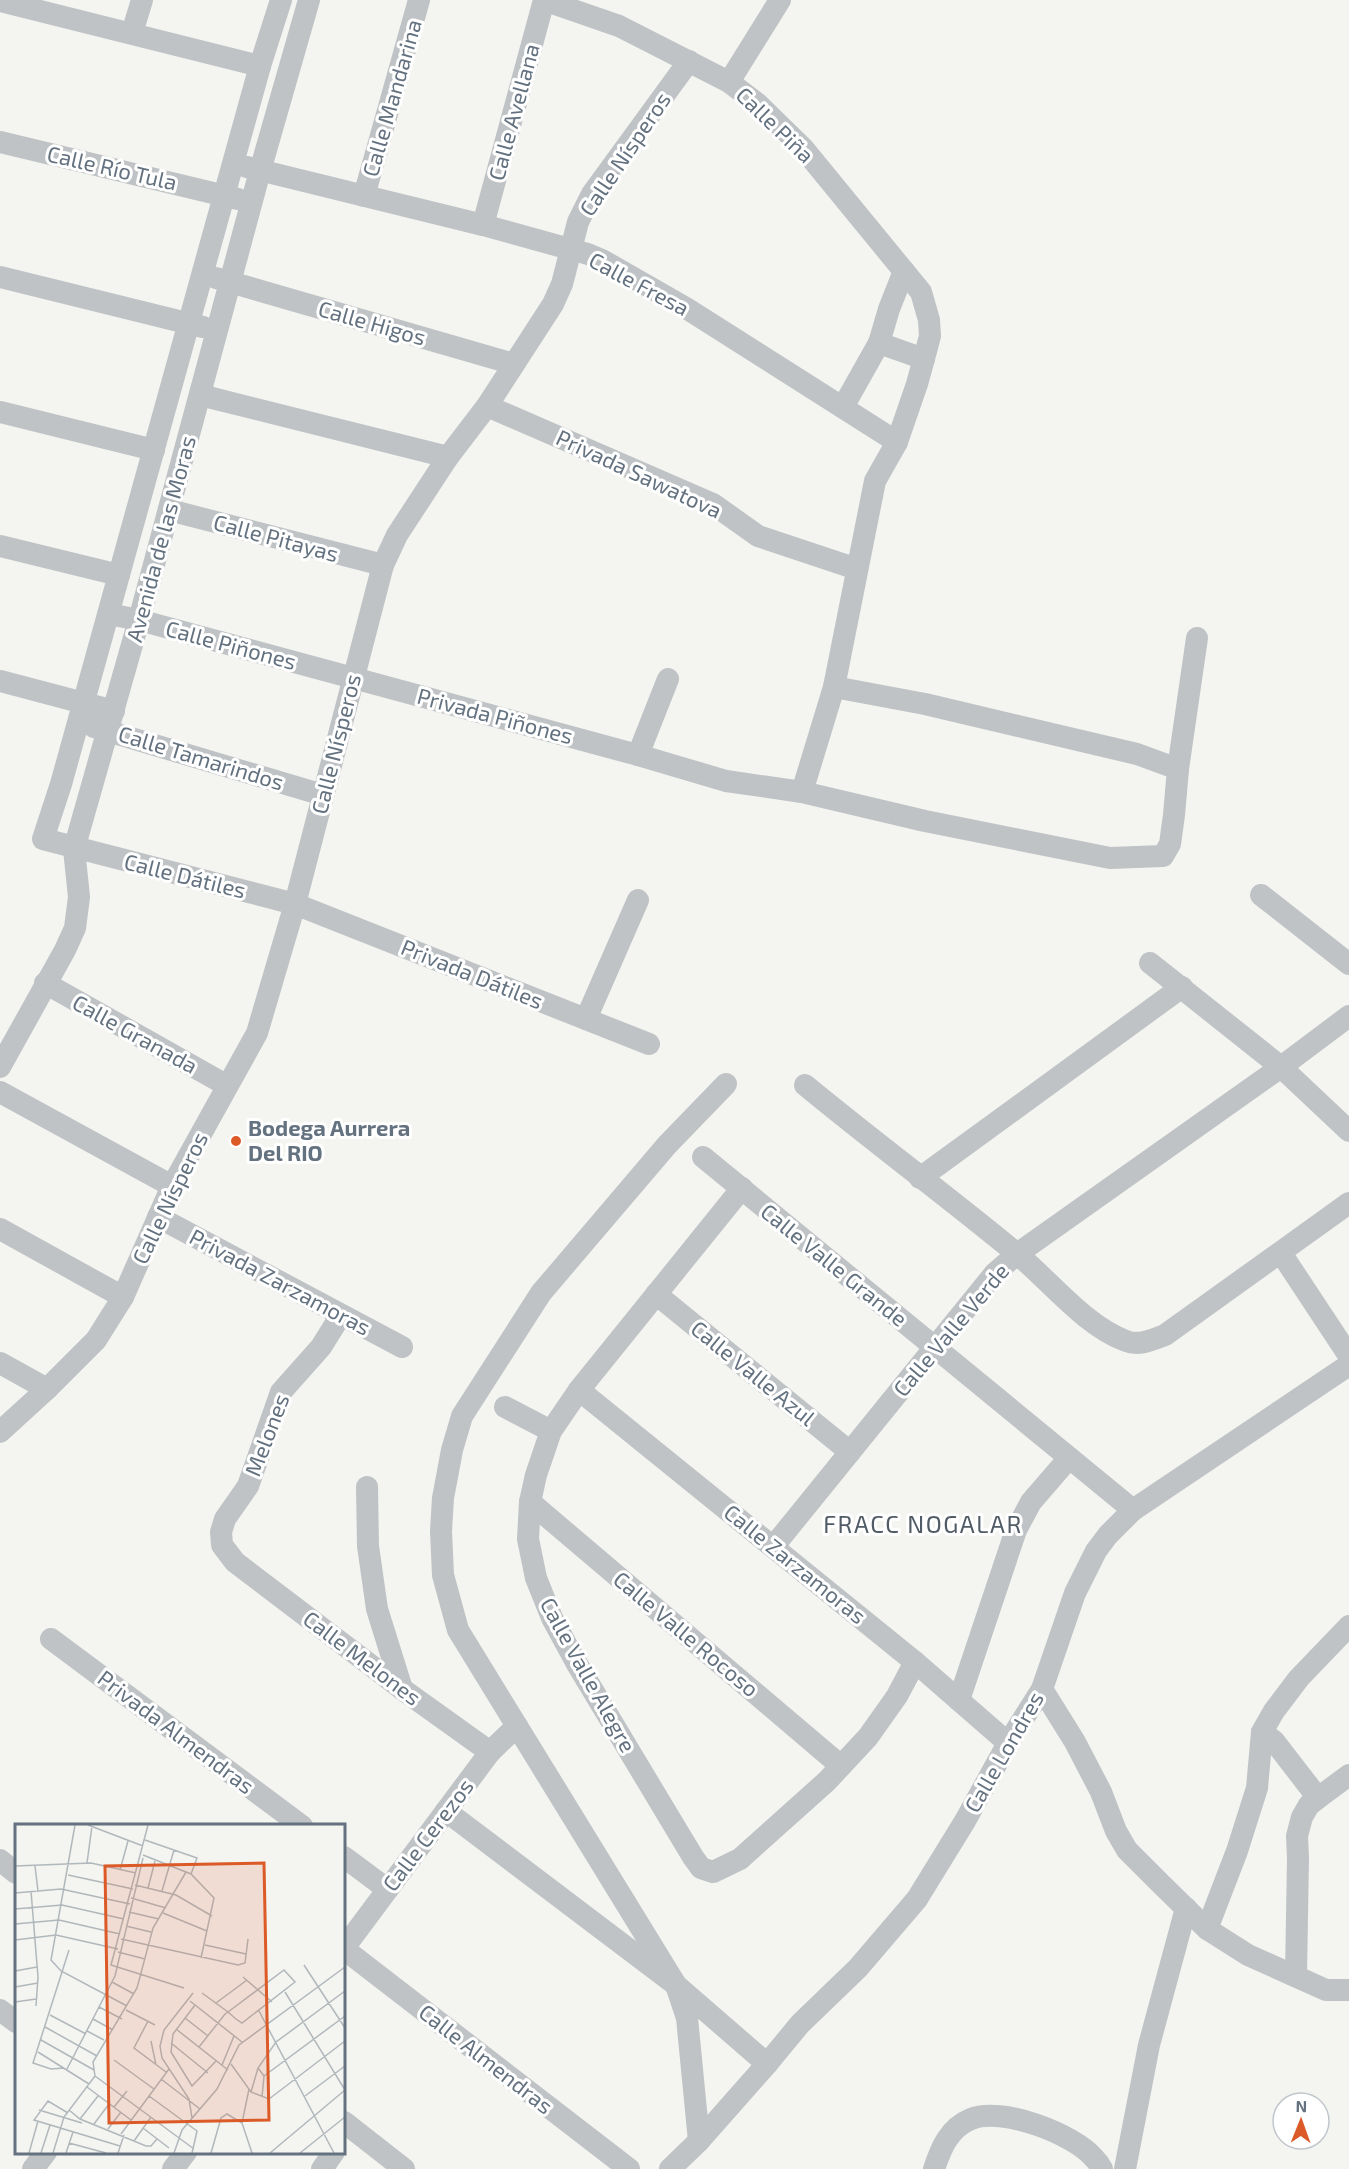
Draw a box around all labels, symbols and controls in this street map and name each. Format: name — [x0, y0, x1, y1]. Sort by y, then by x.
street label: Calle Mandarina — [356, 16, 426, 179]
street label: Calle Avellana — [482, 41, 544, 183]
street label: Calle Piña — [732, 81, 820, 168]
street label: Calle Nísperos — [573, 87, 675, 220]
street label: Calle Río Tula — [45, 139, 180, 195]
street label: Calle Fresa — [585, 246, 694, 320]
street label: Calle Higos — [316, 294, 429, 350]
street label: Privada Sawatova — [553, 423, 726, 523]
street label: Avenida de las Moras — [120, 433, 200, 645]
street label: Calle Pitayas — [211, 508, 341, 566]
street label: Calle Piñones — [163, 614, 299, 674]
street label: Calle Nísperos — [305, 671, 365, 816]
street label: Privada Piñones — [415, 682, 576, 748]
street label: Calle Tamarindos — [116, 720, 287, 795]
street label: Calle Dátiles — [122, 847, 249, 903]
street label: Privada Dátiles — [398, 933, 547, 1013]
street label: Calle Granada — [69, 988, 202, 1078]
place label: Bodega Aurrera Del RIO — [248, 1114, 410, 1165]
street label: Calle Nísperos — [126, 1127, 212, 1268]
marker: Bodega Aurrera Del RIO — [229, 1134, 243, 1148]
street label: Calle Valle Grande — [756, 1197, 913, 1331]
street label: Privada Zarzamoras — [186, 1222, 375, 1340]
street label: Calle Valle Verde — [887, 1258, 1013, 1401]
street label: Calle Valle Azul — [686, 1314, 821, 1430]
street label: Melones — [239, 1390, 294, 1479]
street label: Calle Zarzamoras — [719, 1498, 872, 1628]
district label: FRACC NOGALAR — [823, 1509, 1023, 1538]
street label: Calle Valle Rocoso — [609, 1565, 764, 1701]
street label: Calle Valle Alegre — [536, 1593, 642, 1756]
street label: Calle Melones — [299, 1605, 426, 1710]
street label: Privada Almendras — [93, 1664, 260, 1798]
street label: Calle Londres — [958, 1687, 1048, 1816]
street label: Calle Cerezos — [377, 1773, 478, 1896]
inset map — [15, 1824, 345, 2154]
street label: Calle Almendras — [415, 1998, 559, 2119]
north arrow — [1271, 2091, 1331, 2151]
text: N — [1295, 2096, 1307, 2115]

